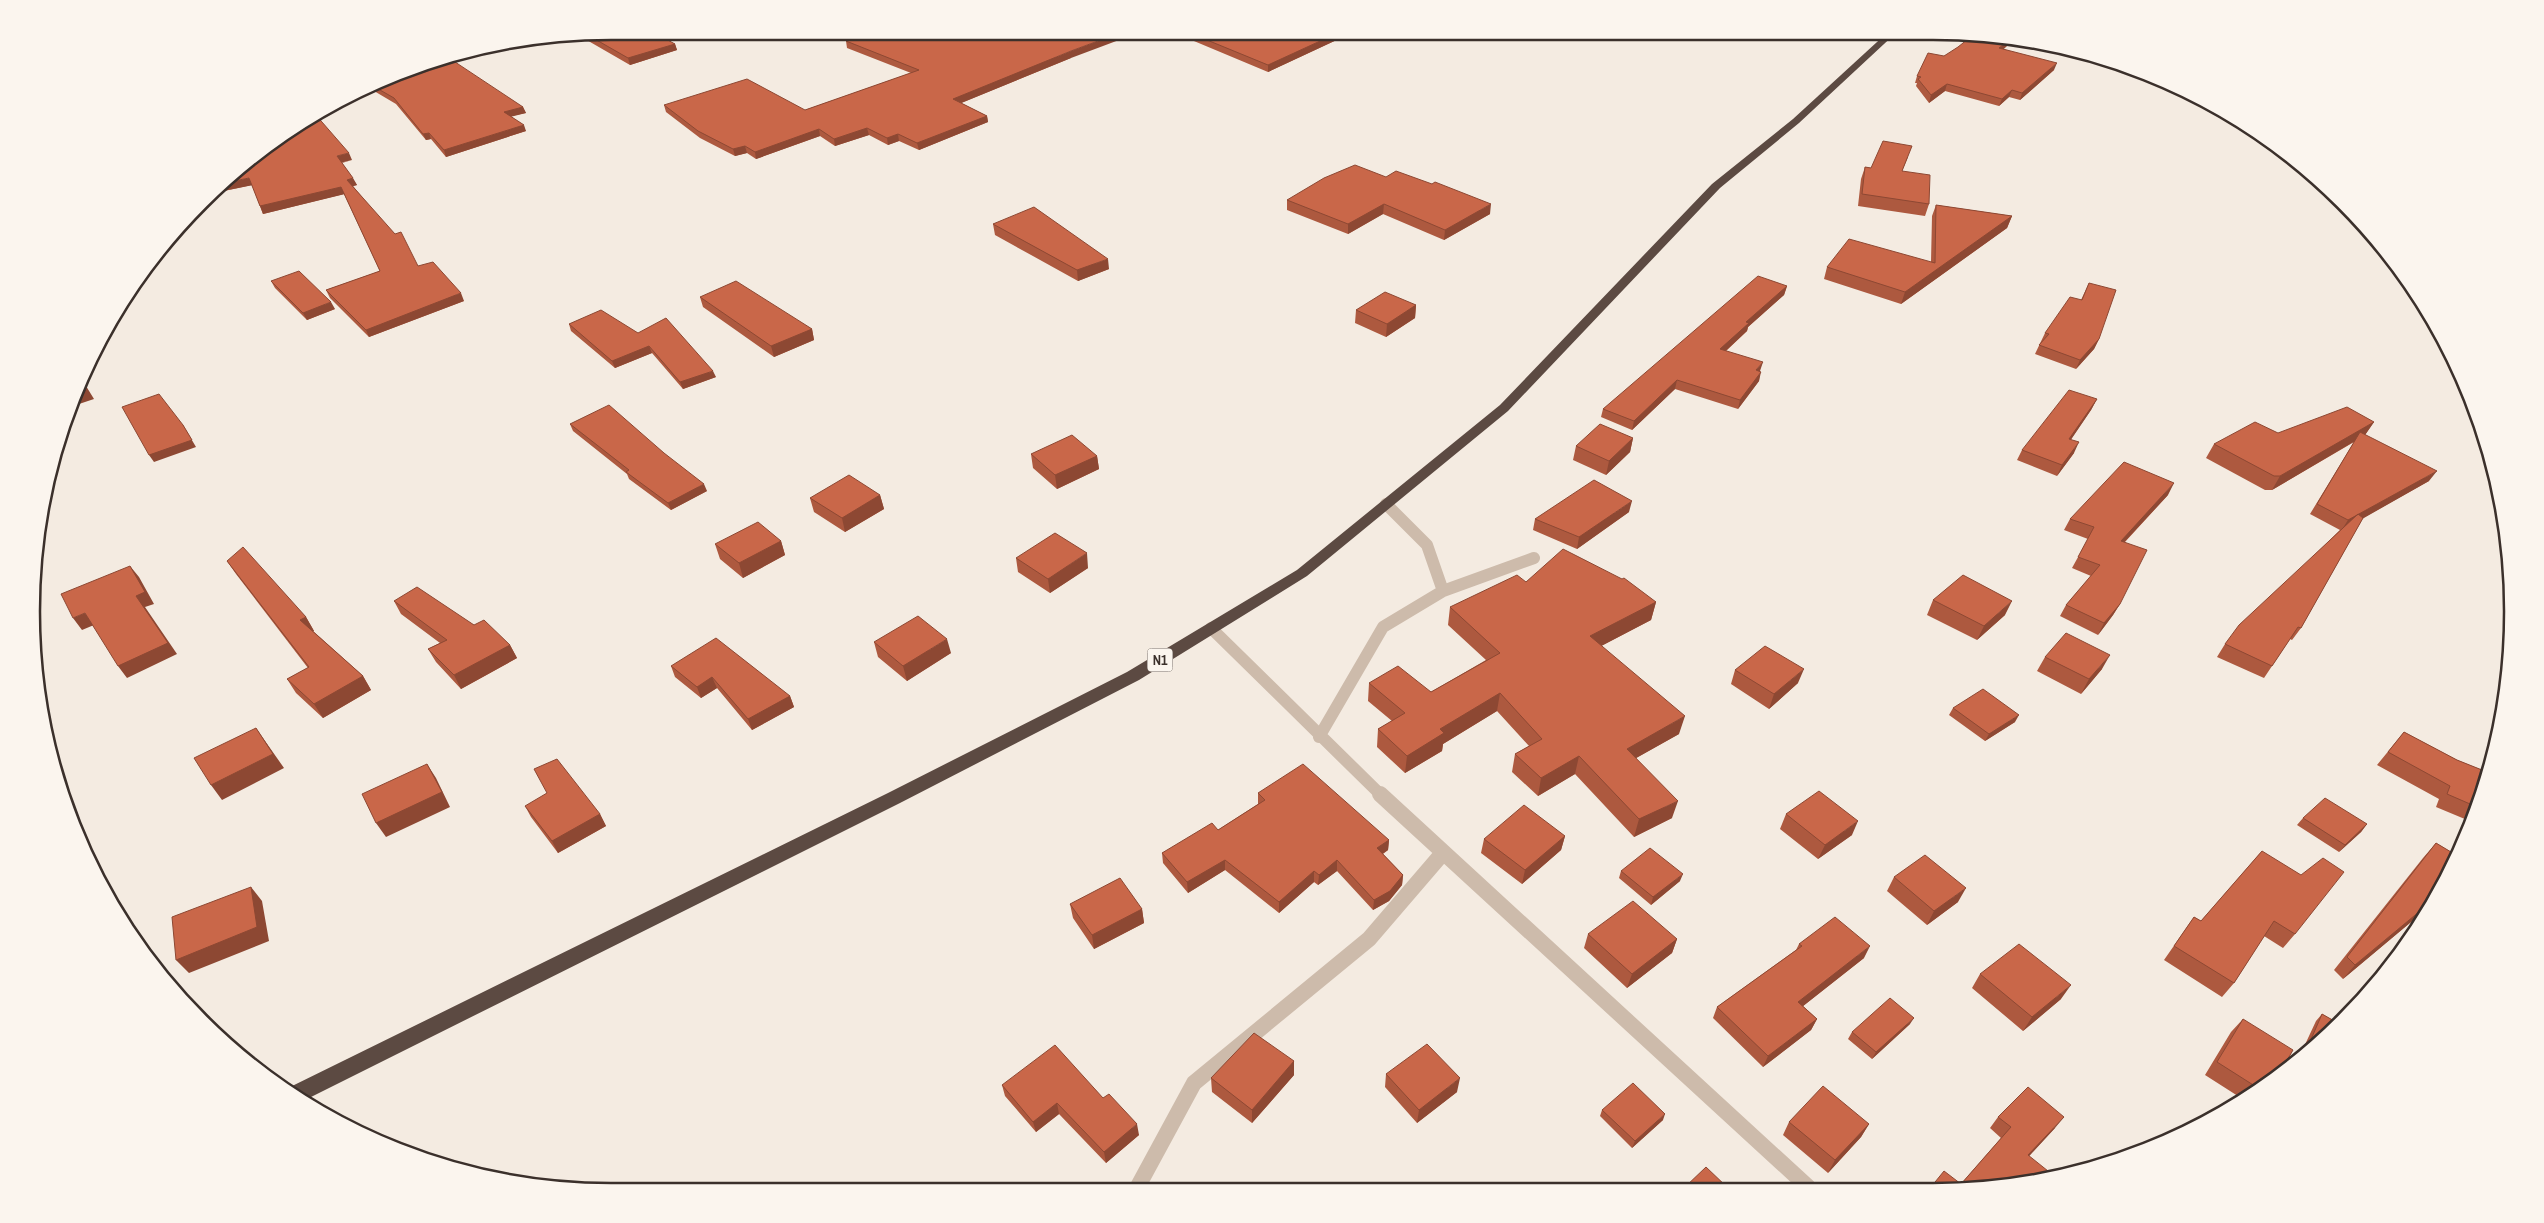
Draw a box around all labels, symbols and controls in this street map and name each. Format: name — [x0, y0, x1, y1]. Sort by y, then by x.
road number: N1 — [1148, 648, 1172, 672]

